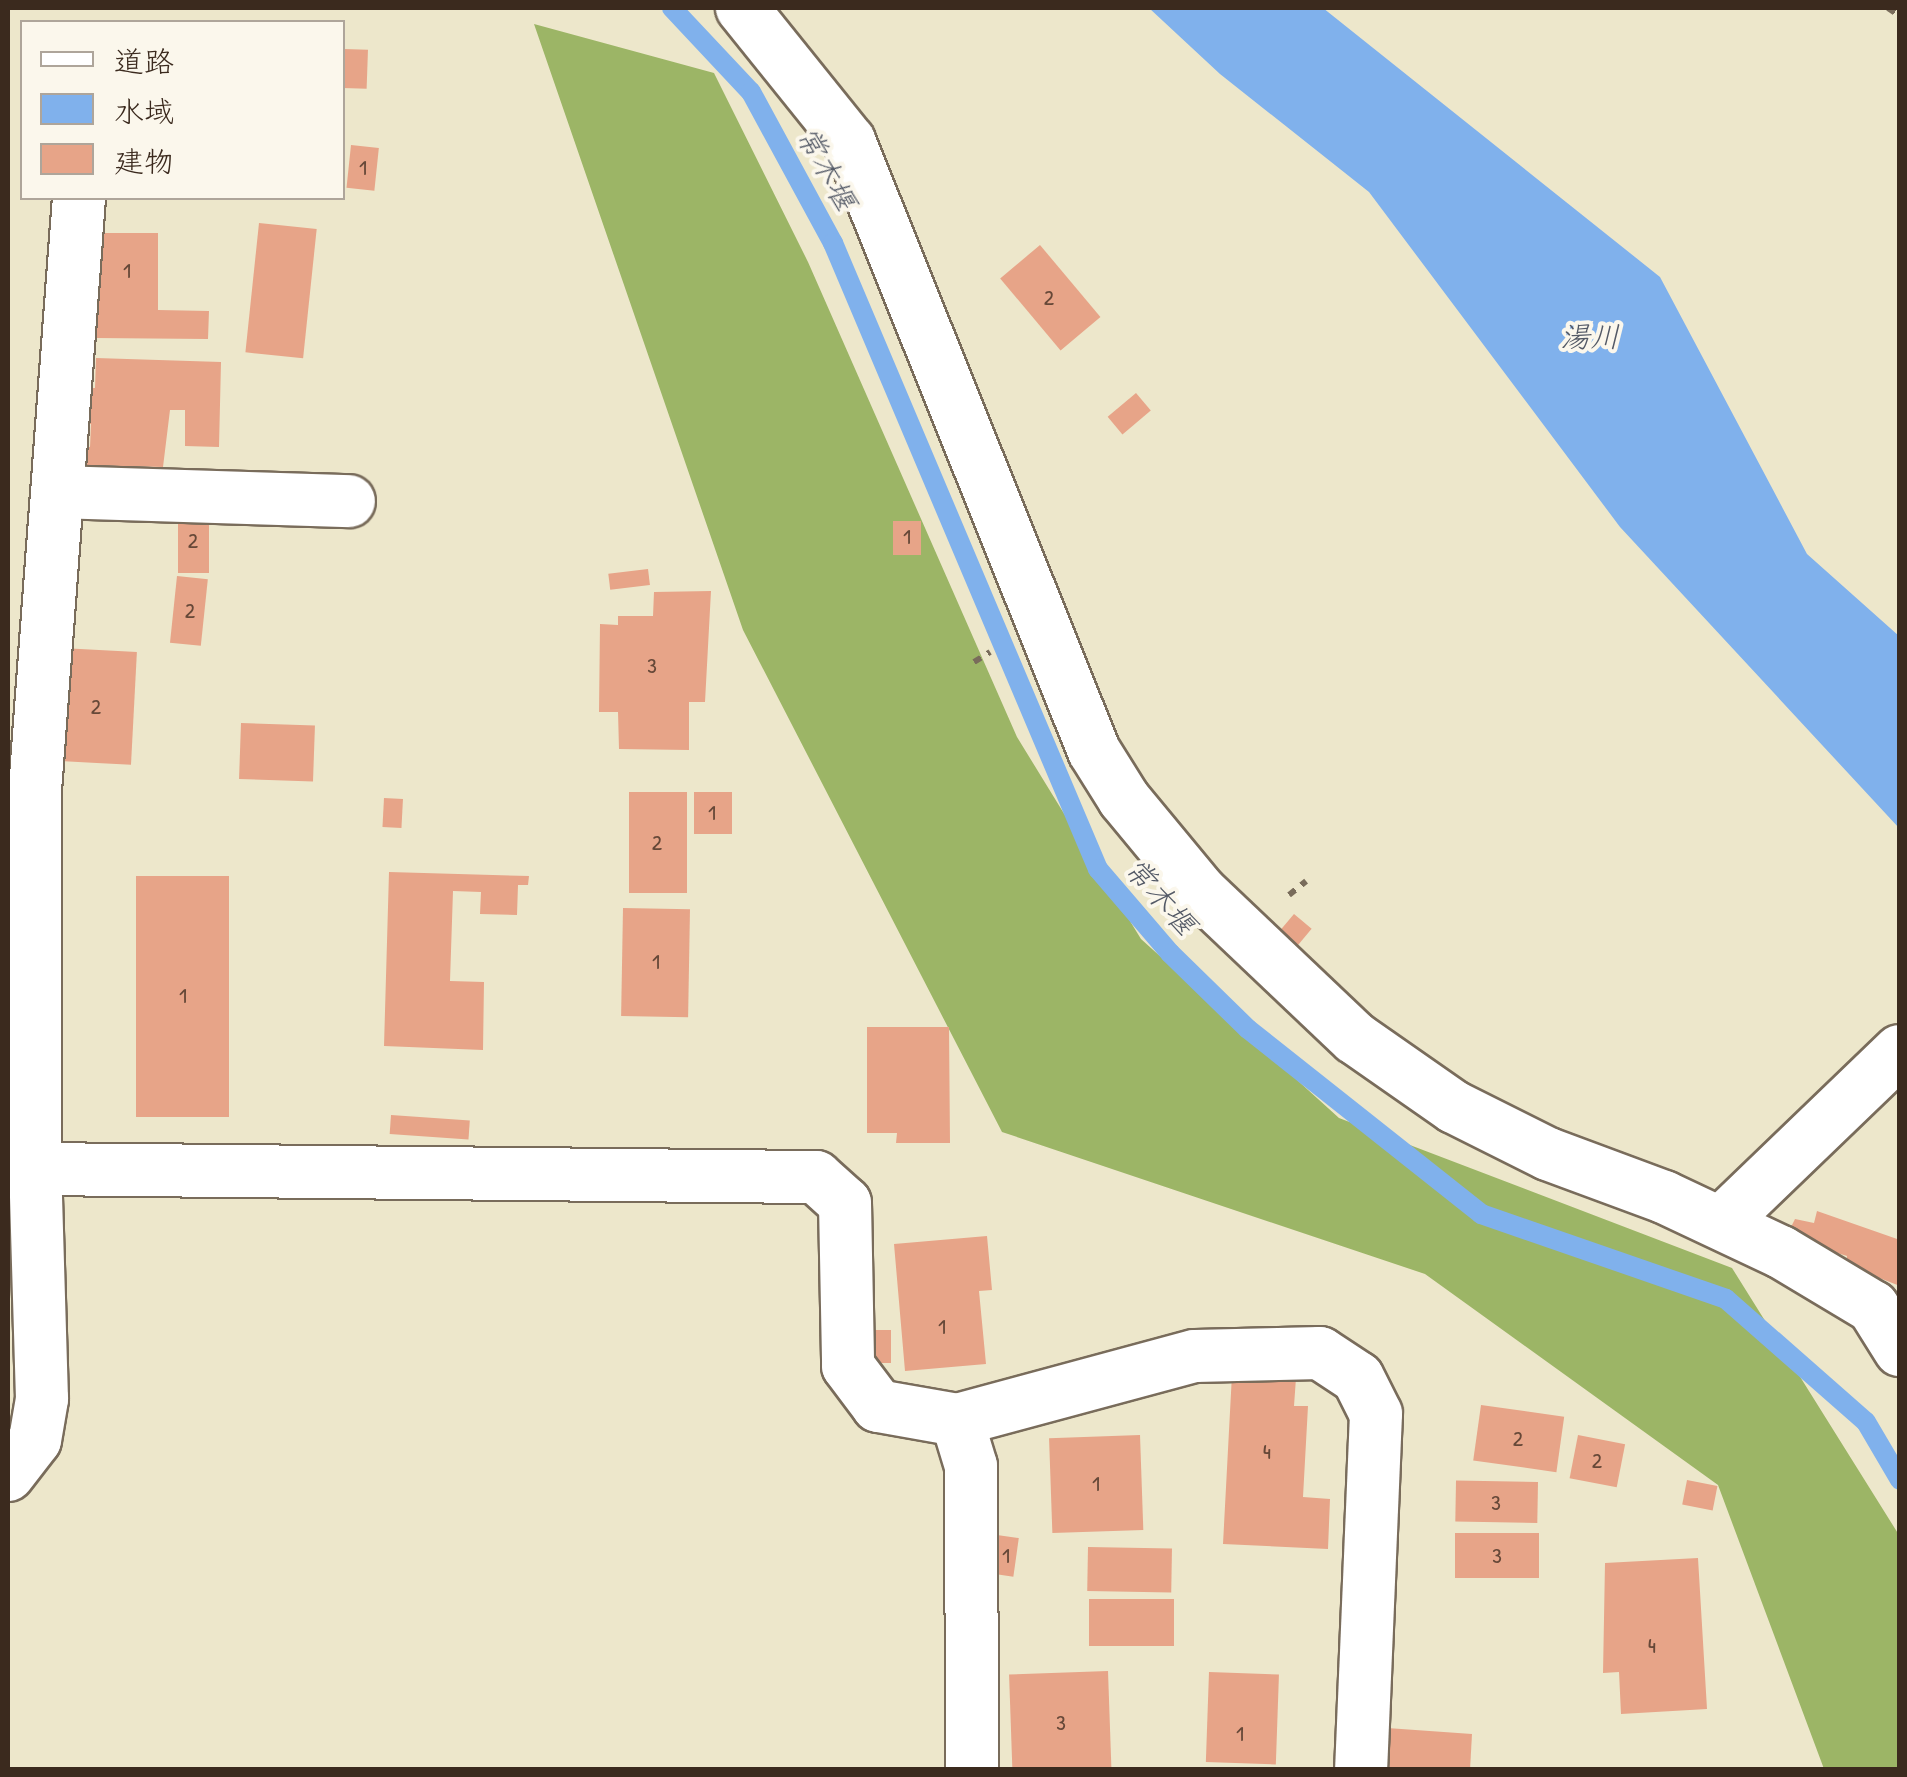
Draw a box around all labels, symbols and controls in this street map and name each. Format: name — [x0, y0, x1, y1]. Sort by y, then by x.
legend — [20, 20, 345, 200]
text: 道路 — [114, 41, 174, 81]
text: 水域 — [114, 91, 174, 131]
water label: 常木堰 — [789, 120, 865, 216]
text: 建物 — [114, 141, 174, 181]
house number: 1 — [359, 155, 367, 181]
house number: 1 — [123, 258, 131, 284]
house number: 2 — [1044, 285, 1054, 311]
water label: 湯川 — [1560, 318, 1620, 354]
house number: 1 — [903, 524, 911, 550]
house number: 2 — [188, 528, 198, 554]
house number: 2 — [185, 598, 195, 624]
house number: 3 — [647, 653, 657, 679]
house number: 2 — [91, 694, 101, 720]
house number: 1 — [708, 800, 716, 826]
house number: 2 — [652, 830, 662, 856]
water label: 常木堰 — [1118, 850, 1204, 942]
house number: 1 — [652, 949, 660, 975]
house number: 1 — [179, 983, 187, 1009]
house number: 1 — [938, 1314, 946, 1340]
house number: 2 — [1513, 1426, 1523, 1452]
house number: 4 — [1263, 1439, 1271, 1465]
house number: 2 — [1592, 1448, 1602, 1474]
house number: 1 — [1092, 1471, 1100, 1497]
house number: 3 — [1491, 1490, 1501, 1516]
house number: 1 — [1002, 1543, 1010, 1569]
house number: 3 — [1492, 1543, 1502, 1569]
house number: 4 — [1648, 1633, 1656, 1659]
house number: 3 — [1056, 1710, 1066, 1736]
house number: 1 — [1236, 1721, 1244, 1747]

